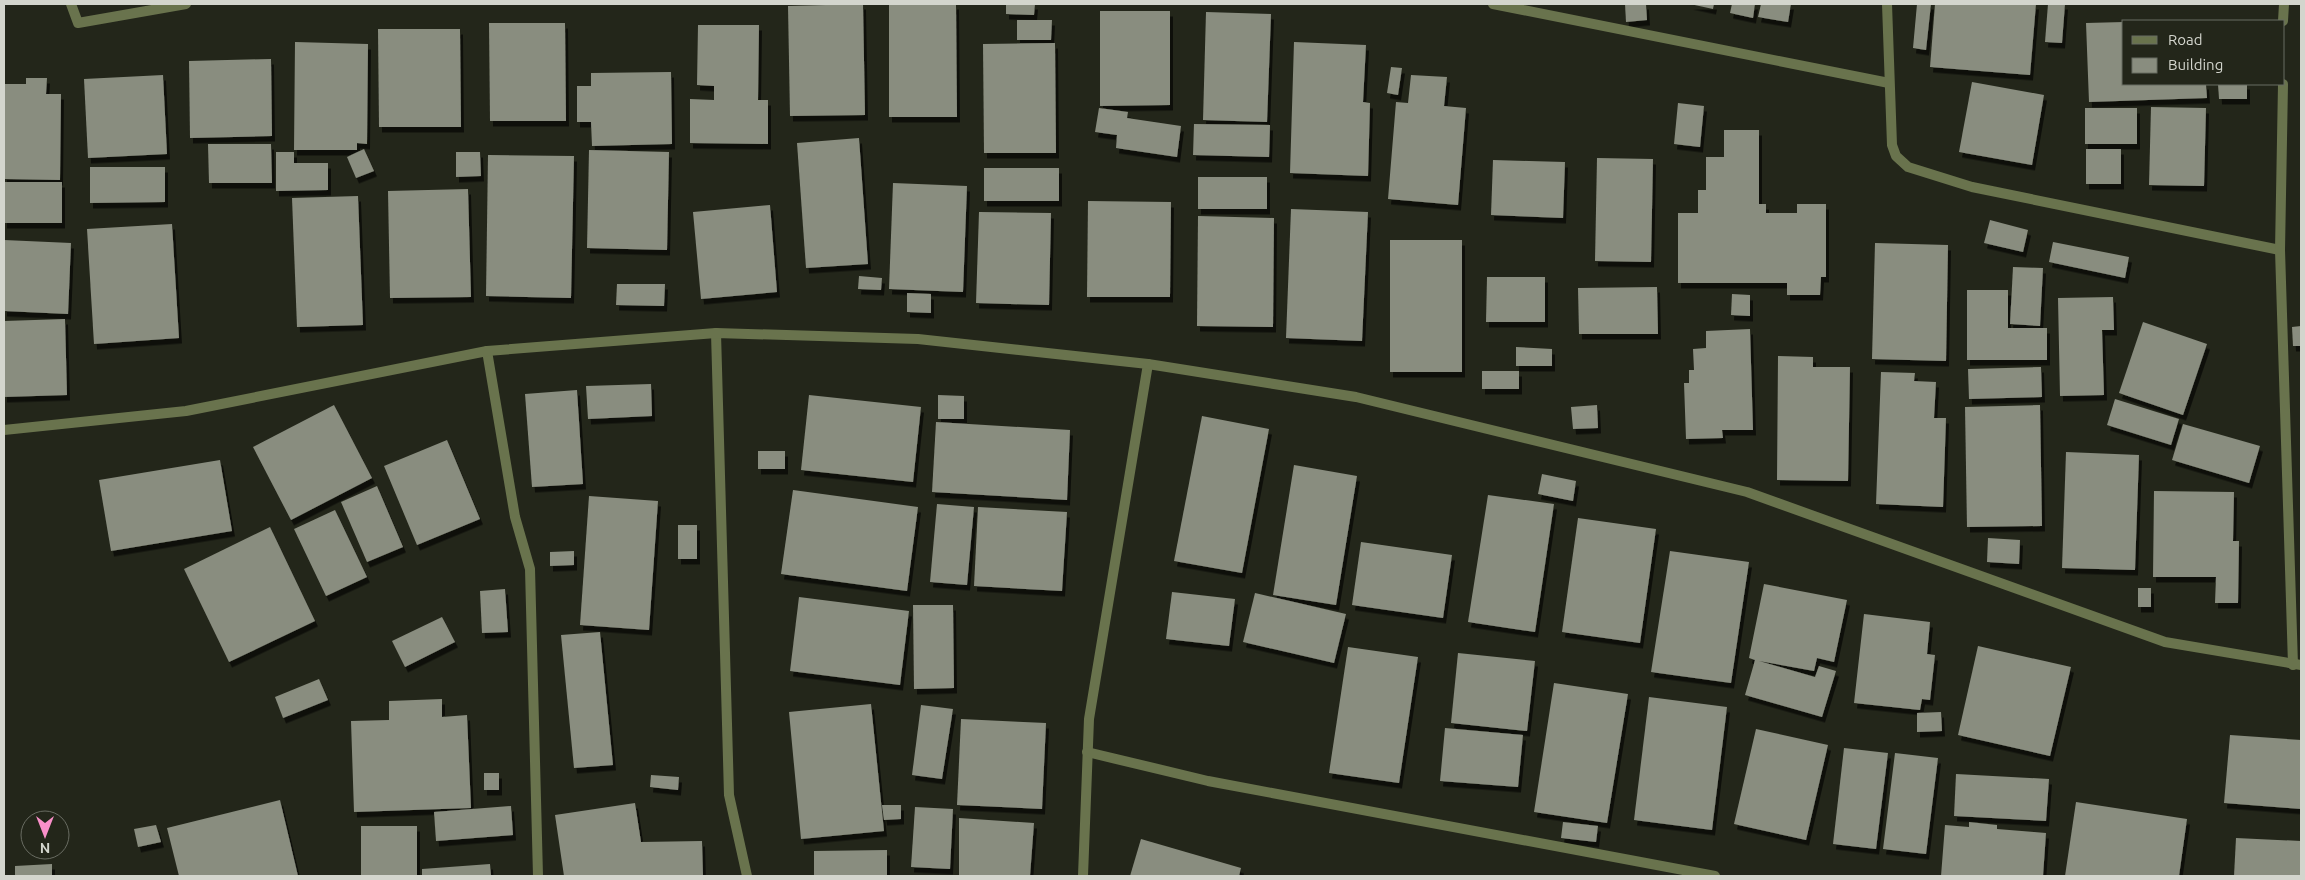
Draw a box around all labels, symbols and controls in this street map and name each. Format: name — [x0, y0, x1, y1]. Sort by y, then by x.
legend — [2122, 20, 2285, 85]
text: Road — [2168, 31, 2203, 48]
text: Building — [2168, 56, 2223, 73]
north arrow — [20, 810, 70, 860]
text: N — [40, 840, 50, 856]

